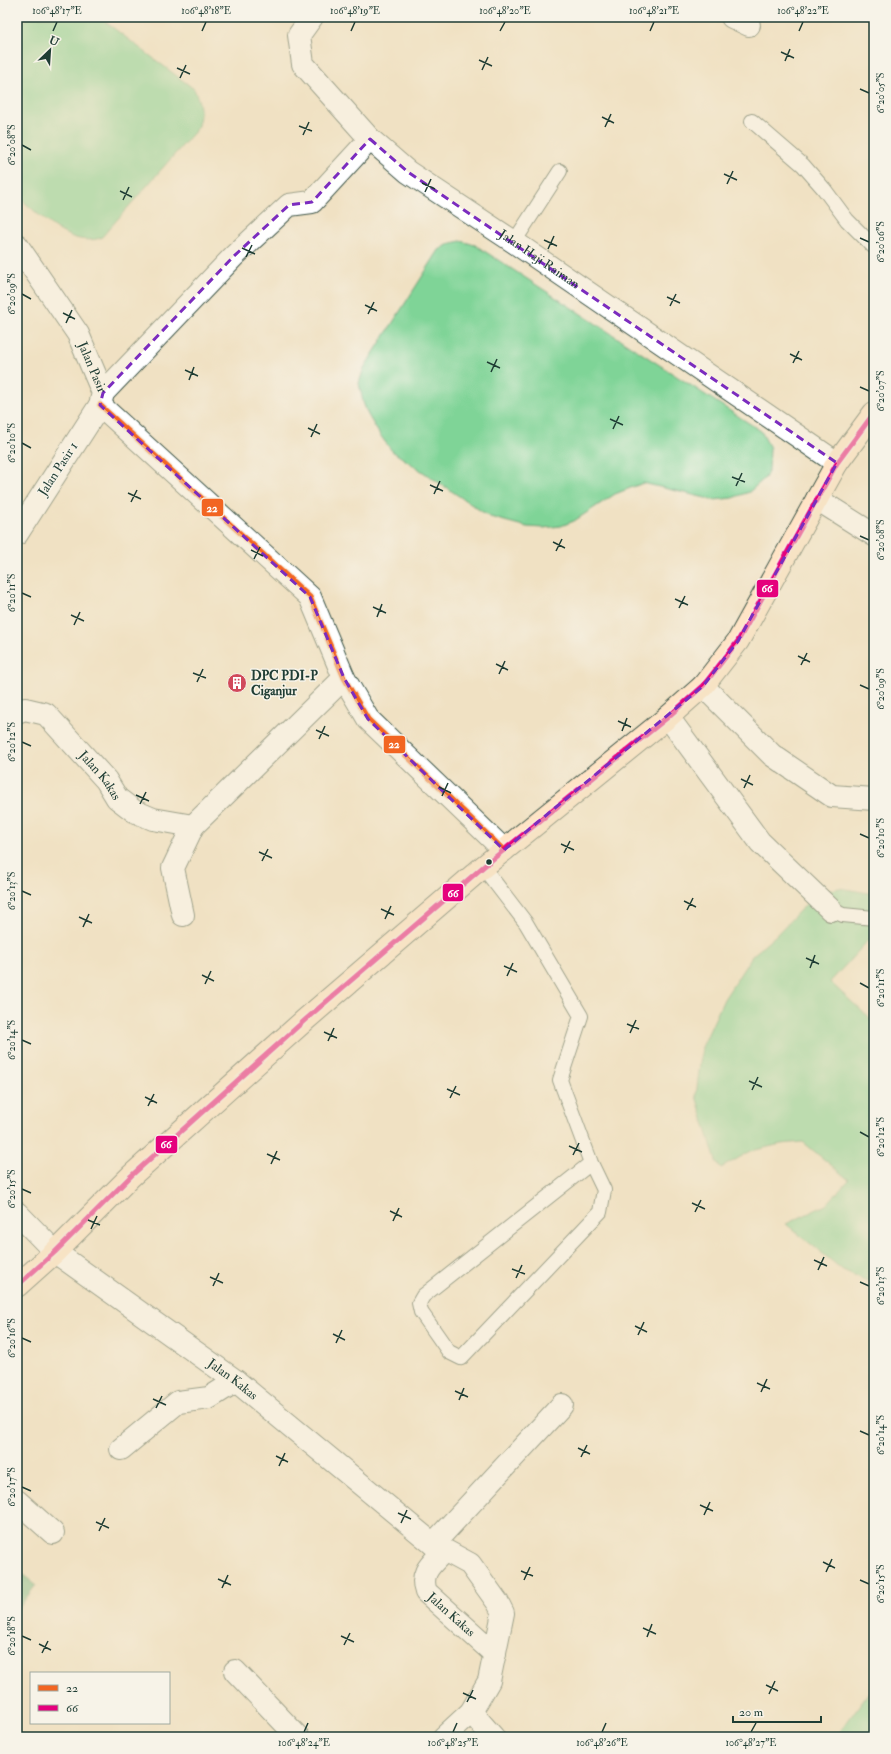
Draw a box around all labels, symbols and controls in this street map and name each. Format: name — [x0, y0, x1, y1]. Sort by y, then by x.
text: 106°48'17"E — [32, 5, 82, 17]
text: 106°48'18"E — [181, 5, 231, 17]
text: 106°48'19"E — [330, 5, 380, 17]
text: 106°48'20"E — [479, 5, 531, 17]
text: 106°48'21"E — [629, 5, 679, 17]
text: 106°48'22"E — [777, 5, 829, 17]
north arrow — [30, 30, 70, 70]
text: U — [47, 34, 62, 50]
text: 6°20'05"S — [875, 73, 887, 113]
text: 6°20'08"S — [6, 124, 18, 166]
text: 6°20'06"S — [875, 221, 887, 263]
street label: Jalan Haji Raiman — [495, 226, 583, 293]
text: 6°20'09"S — [6, 273, 18, 315]
street label: Jalan Pasir — [74, 338, 110, 395]
text: 6°20'07"S — [875, 371, 887, 411]
text: 6°20'10"S — [6, 423, 18, 463]
street label: Jalan Pasir 1 — [34, 439, 82, 500]
line badge: 22 — [201, 498, 224, 517]
text: 22 — [206, 502, 218, 515]
text: 6°20'08"S — [875, 519, 887, 561]
text: 6°20'11"S — [6, 574, 18, 612]
line badge: 66 — [756, 579, 779, 598]
text: 66 — [761, 582, 774, 595]
place label: DPC PDI-P Ciganjur — [251, 668, 318, 700]
text: 6°20'09"S — [875, 668, 887, 710]
building icon: DPC PDI-P Ciganjur — [226, 672, 248, 694]
text: 6°20'12"S — [6, 722, 18, 762]
line badge: 22 — [383, 735, 406, 754]
text: 22 — [388, 738, 400, 751]
street label: Jalan Kakas — [75, 747, 125, 803]
text: 6°20'10"S — [875, 818, 887, 858]
unlabelled marker — [484, 857, 494, 867]
text: 6°20'13"S — [6, 872, 18, 910]
line badge: 66 — [442, 883, 464, 902]
text: 66 — [447, 887, 460, 900]
text: 6°20'11"S — [875, 969, 887, 1007]
text: 6°20'14"S — [6, 1020, 18, 1060]
text: 6°20'12"S — [875, 1117, 887, 1157]
line badge: 66 — [155, 1135, 178, 1154]
text: 66 — [160, 1138, 173, 1151]
text: 6°20'15"S — [6, 1169, 18, 1209]
text: 6°20'13"S — [875, 1267, 887, 1305]
text: 6°20'16"S — [6, 1318, 18, 1358]
street label: Jalan Kakas — [204, 1355, 261, 1404]
text: 6°20'14"S — [875, 1415, 887, 1455]
text: 6°20'17"S — [6, 1467, 18, 1507]
text: 6°20'15"S — [875, 1564, 887, 1604]
street label: Jalan Kakas — [423, 1588, 479, 1641]
text: 6°20'18"S — [6, 1616, 18, 1656]
legend — [30, 1672, 170, 1724]
text: 22 — [66, 1681, 78, 1696]
scale bar — [733, 1698, 821, 1724]
text: 66 — [66, 1701, 79, 1716]
text: 20 m — [739, 1705, 764, 1720]
text: 106°48'24"E — [278, 1737, 330, 1749]
text: 106°48'25"E — [428, 1737, 478, 1749]
text: 106°48'26"E — [576, 1737, 628, 1749]
text: 106°48'27"E — [725, 1737, 777, 1749]

